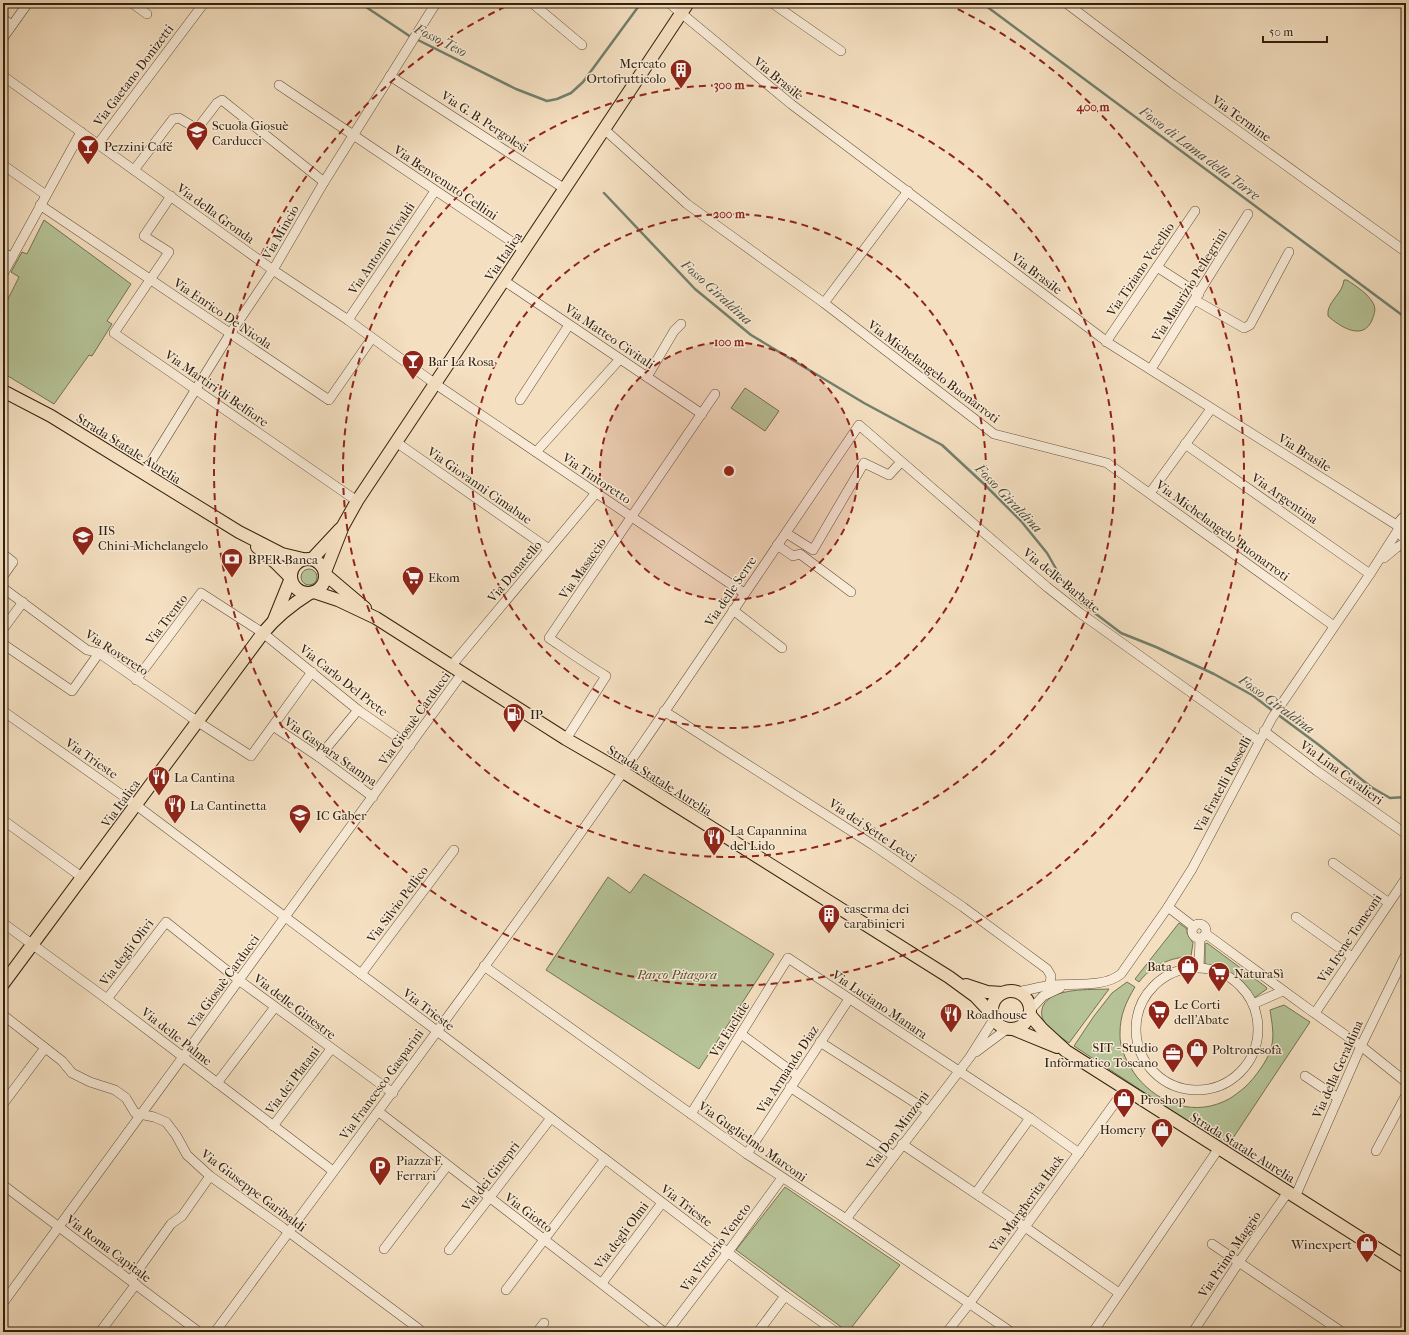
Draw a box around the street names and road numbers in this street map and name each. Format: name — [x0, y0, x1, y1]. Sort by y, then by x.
street label: Via Gaetano Donizetti — [90, 21, 177, 130]
street label: Via Brasile — [750, 53, 807, 103]
street label: Via G. B. Pergolesi — [438, 87, 531, 155]
street label: Via Termine — [1208, 91, 1275, 145]
street label: Via Benvenuto Cellini — [390, 141, 501, 223]
street label: Via della Gronda — [173, 180, 258, 247]
street label: Via Antonio Vivaldi — [345, 199, 418, 298]
street label: Via Mincio — [258, 202, 302, 263]
street label: Via Tiziano Vecellio — [1103, 219, 1178, 320]
street label: Via Maurizio Pellegrini — [1148, 226, 1230, 345]
street label: Via Italica — [481, 228, 526, 284]
street label: Via Brasile — [1008, 249, 1065, 298]
street label: Via Enrico De Nicola — [170, 274, 276, 352]
street label: Via Matteo Civitali — [561, 300, 657, 372]
street label: Via Michelangelo Buonarroti — [864, 316, 1003, 426]
street label: Via Martiri di Belfiore — [161, 346, 272, 430]
street label: Strada Statale Aurelia — [74, 410, 185, 487]
street label: Via Brasile — [1275, 430, 1334, 475]
street label: Via Giovanni Cimabue — [424, 443, 535, 528]
street label: Via Tintoretto — [559, 449, 634, 507]
street label: Via Argentina — [1248, 469, 1322, 527]
street label: Via Michelangelo Buonarroti — [1152, 476, 1292, 584]
street label: Via Masaccio — [555, 534, 609, 603]
street label: Via Donatello — [484, 537, 545, 606]
street label: Via delle Barbate — [1019, 544, 1104, 616]
street label: Via delle Serre — [701, 553, 760, 630]
street label: Via Trento — [142, 591, 191, 648]
street label: Via Rovereto — [81, 626, 152, 679]
street label: Via Carlo Del Prete — [296, 641, 391, 720]
street label: Via Giosuè Carducci — [375, 669, 453, 769]
street label: Via Gaspara Stampa — [281, 713, 381, 790]
street label: Via Fratelli Rosselli — [1190, 733, 1254, 836]
street label: Via Trieste — [62, 734, 121, 782]
street label: Via Lina Cavalieri — [1296, 737, 1386, 808]
street label: Strada Statale Aurelia — [605, 742, 716, 819]
street label: Via Italica — [97, 776, 143, 831]
street label: Via dei Sette Lecci — [825, 795, 920, 865]
street label: Via Silvio Pellico — [363, 863, 431, 946]
street label: Via Irene Tomeoni — [1314, 891, 1385, 986]
street label: Via degli Olivi — [96, 916, 156, 989]
street label: Via Giosuè Carducci — [184, 932, 262, 1032]
street label: Via Luciano Manara — [828, 966, 931, 1042]
street label: Via delle Ginestre — [250, 970, 339, 1043]
street label: Via Trieste — [399, 985, 458, 1034]
street label: Via Euclide — [706, 998, 753, 1061]
street label: Via delle Palme — [138, 1004, 215, 1069]
street label: Via della Geraldina — [1309, 1017, 1366, 1121]
street label: Via Armando Diaz — [753, 1022, 821, 1117]
street label: Via Francesco Gasparini — [336, 1026, 427, 1143]
street label: Via dei Platani — [262, 1043, 323, 1118]
street label: Via Don Minzoni — [862, 1088, 932, 1173]
street label: Via Guglielmo Marconi — [695, 1098, 810, 1185]
street label: Strada Statale Aurelia — [1188, 1109, 1299, 1186]
street label: Via dei Ginepri — [458, 1138, 522, 1215]
street label: Via Giuseppe Garibaldi — [197, 1145, 309, 1235]
street label: Via Margherita Hack — [986, 1152, 1067, 1256]
street label: Via Trieste — [657, 1181, 716, 1230]
street label: Via Giotto — [501, 1189, 556, 1236]
street label: Via degli Olmi — [591, 1199, 652, 1273]
street label: Via Vittorio Veneto — [677, 1200, 754, 1295]
street label: Via Primo Maggio — [1195, 1208, 1264, 1301]
street label: Via Roma Capitale — [62, 1211, 155, 1286]

